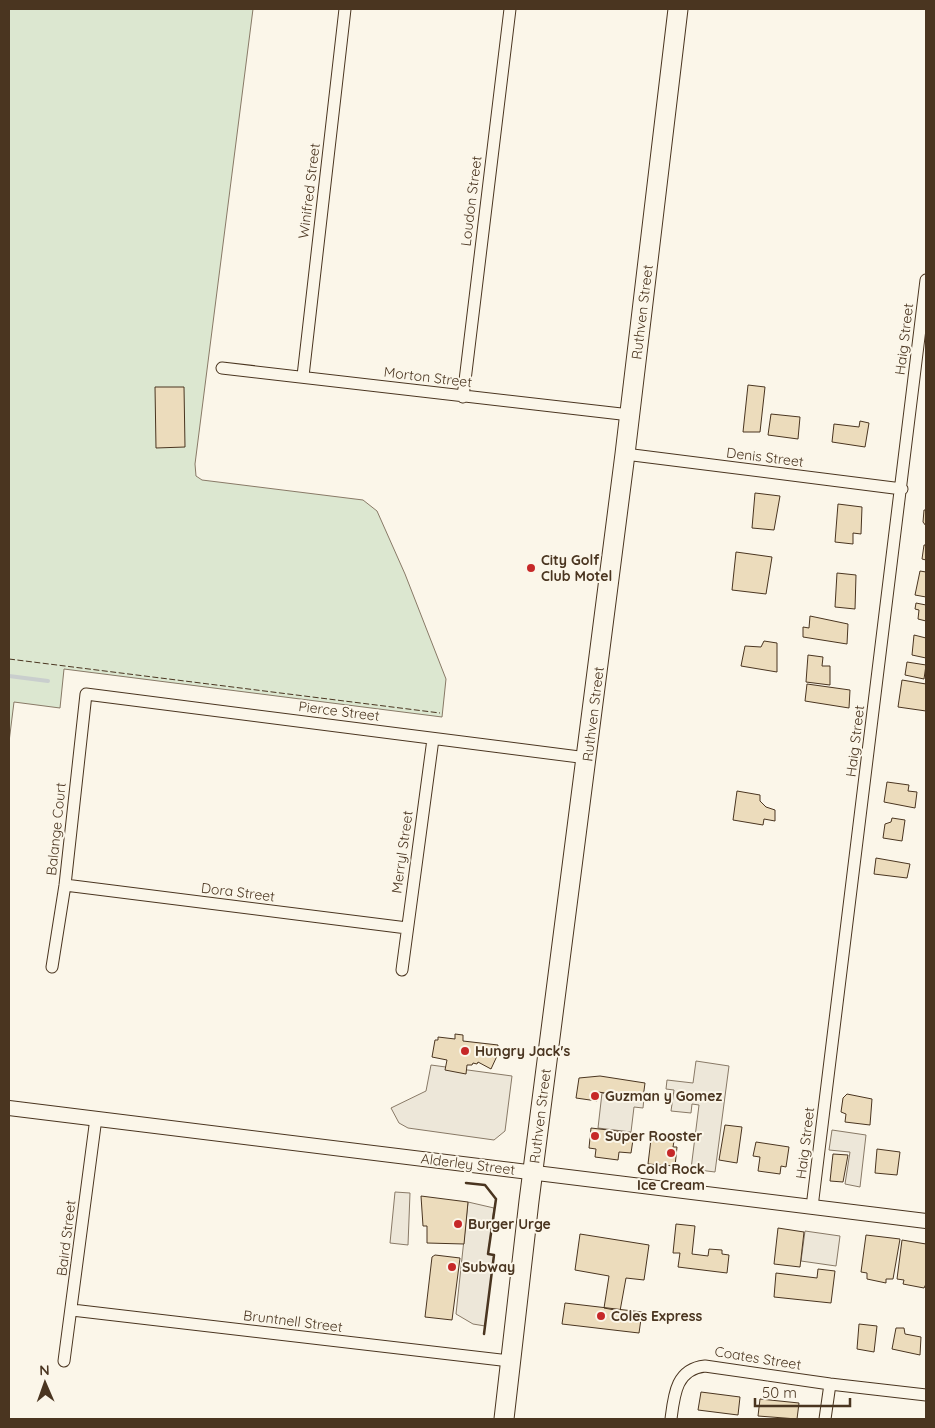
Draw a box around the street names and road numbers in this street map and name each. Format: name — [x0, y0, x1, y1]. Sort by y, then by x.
street label: Winifred Street — [294, 142, 324, 240]
street label: Loudon Street — [457, 155, 486, 247]
street label: Ruthven Street — [627, 263, 657, 360]
street label: Haig Street — [891, 302, 917, 376]
street label: Morton Street — [383, 363, 473, 391]
street label: Denis Street — [725, 443, 805, 471]
street label: Ruthven Street — [578, 665, 608, 762]
street label: Pierce Street — [297, 697, 381, 725]
street label: Haig Street — [842, 704, 868, 778]
street label: Balange Court — [42, 781, 70, 876]
street label: Merryl Street — [387, 809, 417, 895]
street label: Dora Street — [200, 879, 276, 905]
street label: Ruthven Street — [525, 1067, 555, 1164]
street label: Haig Street — [792, 1106, 818, 1180]
street label: Alderley Street — [420, 1149, 516, 1179]
street label: Baird Street — [52, 1199, 80, 1277]
street label: Bruntnell Street — [242, 1306, 344, 1336]
street label: Coates Street — [713, 1342, 803, 1374]

